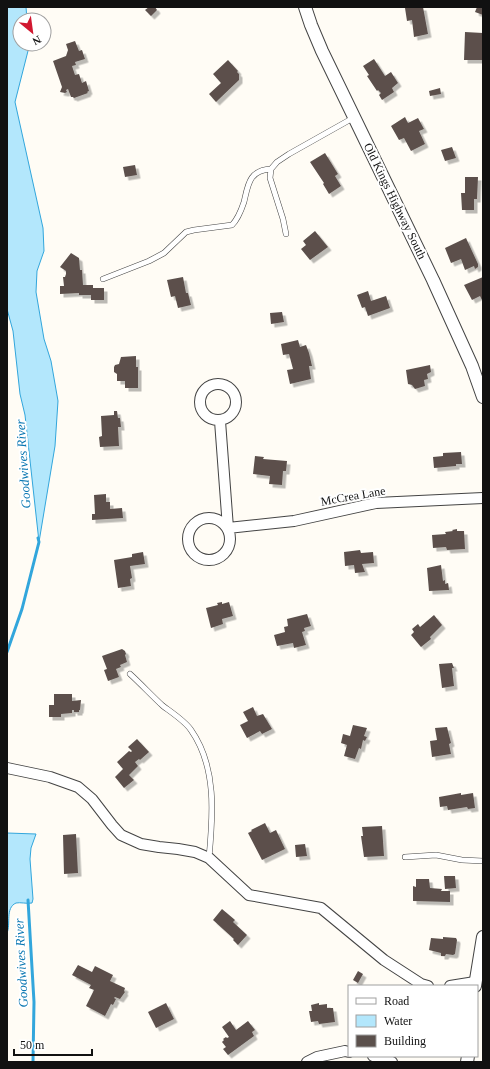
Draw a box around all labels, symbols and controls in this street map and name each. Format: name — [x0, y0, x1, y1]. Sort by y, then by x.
north arrow — [12, 12, 52, 52]
text: N — [30, 34, 43, 48]
street label: Old Kings Highway South — [361, 141, 429, 261]
water label: Goodwives River — [12, 418, 34, 509]
street label: McCrea Lane — [319, 483, 387, 509]
water label: Goodwives River — [11, 917, 31, 1008]
legend — [348, 985, 478, 1057]
text: Road — [384, 994, 409, 1008]
text: Water — [384, 1014, 412, 1028]
scale bar — [14, 1031, 92, 1057]
text: Building — [384, 1034, 426, 1048]
text: 50 m — [20, 1038, 45, 1052]

